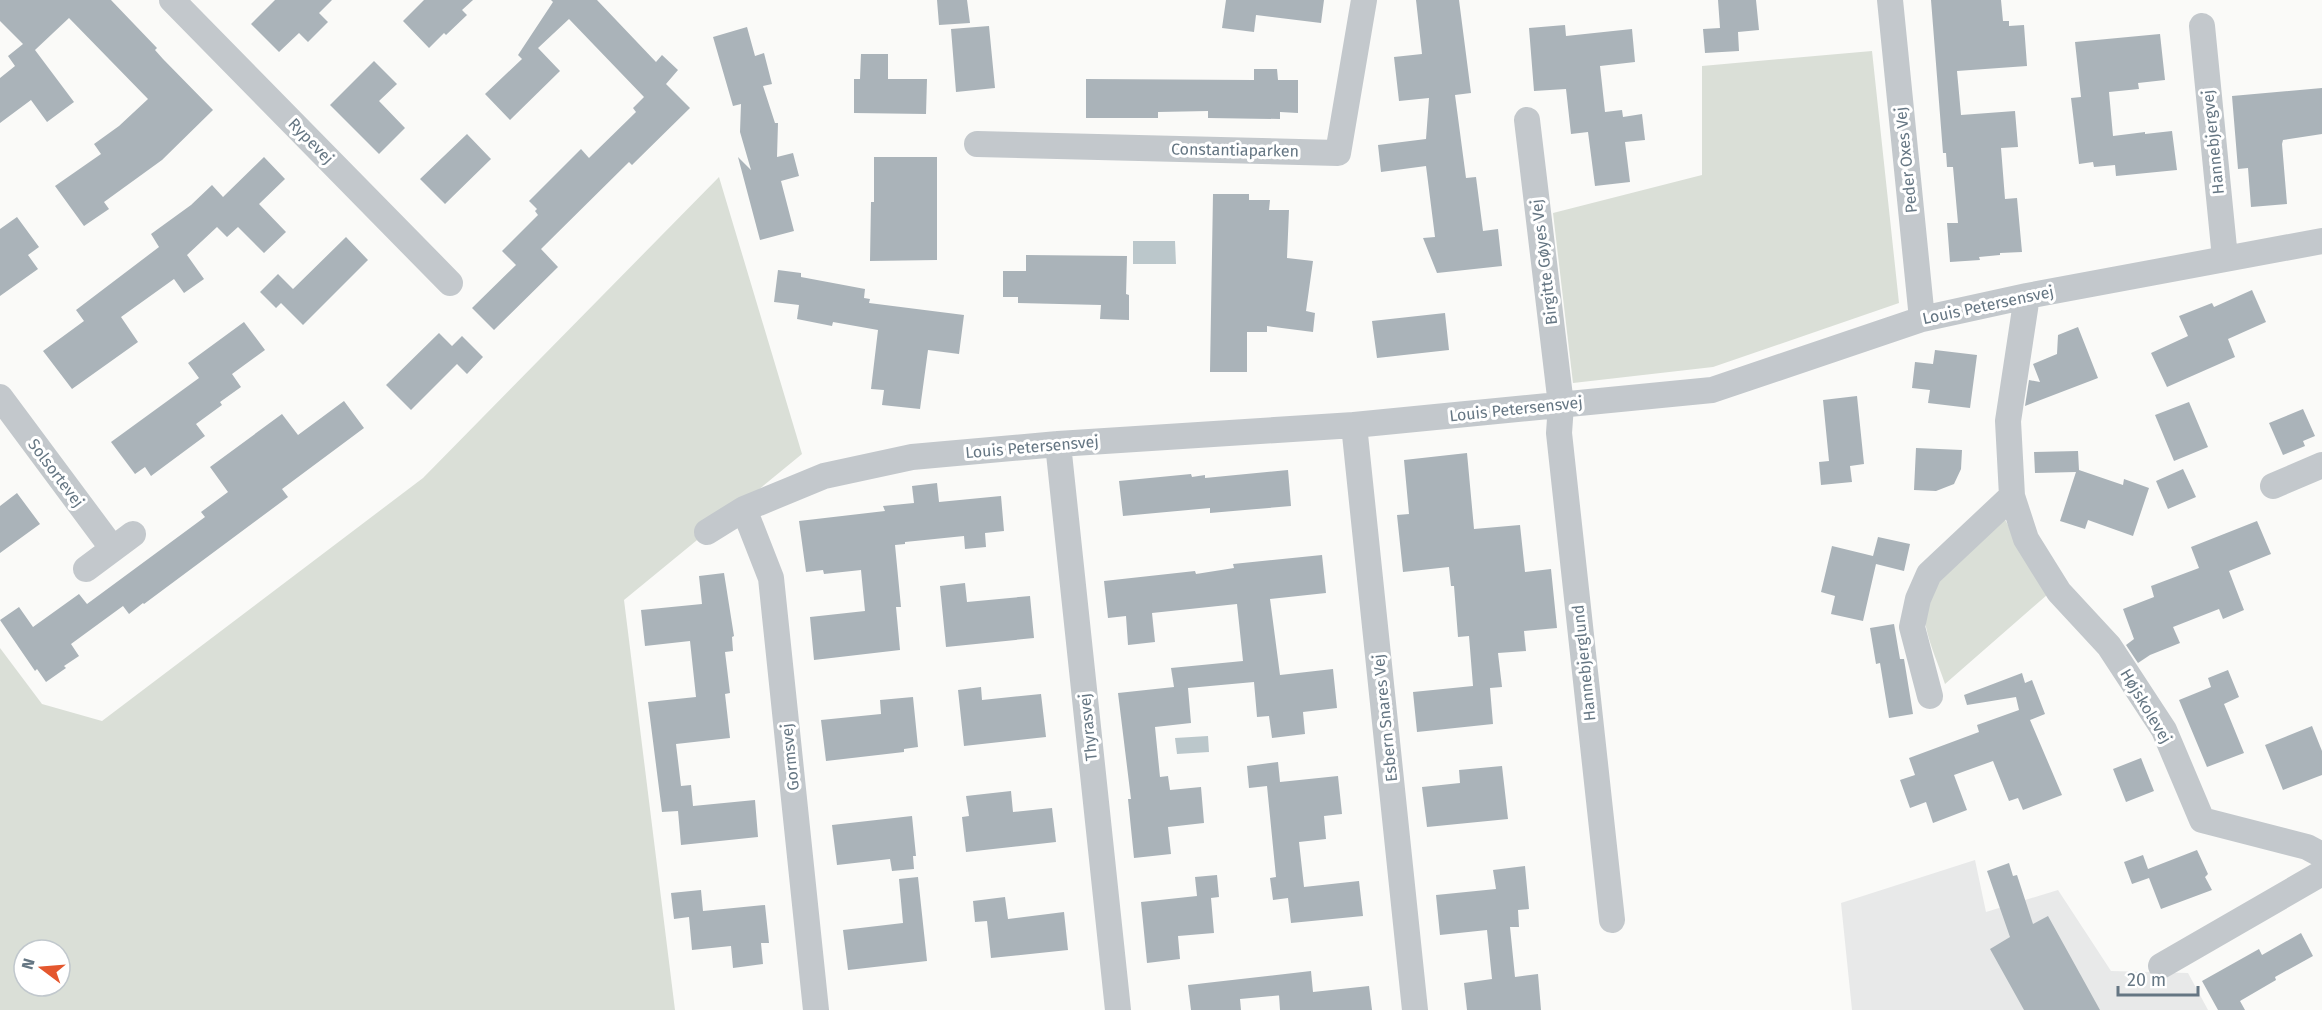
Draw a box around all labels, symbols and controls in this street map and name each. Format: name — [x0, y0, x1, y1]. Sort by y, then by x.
street label: Hannebjergvej — [2198, 89, 2228, 195]
street label: Peder Oxes Vej — [1891, 106, 1921, 214]
street label: Rypevej — [284, 114, 338, 168]
street label: Constantiaparken — [1171, 139, 1299, 161]
street label: Birgitte Gøyes Vej — [1527, 198, 1561, 326]
street label: Louis Petersensvej — [1921, 282, 2055, 328]
street label: Louis Petersensvej — [1448, 393, 1584, 425]
street label: Louis Petersensvej — [964, 432, 1100, 462]
street label: Solsortevej — [24, 435, 88, 511]
street label: Hannebjerglund — [1568, 604, 1600, 722]
street label: Esbern Snares Vej — [1369, 653, 1401, 783]
street label: Højskolevej — [2116, 665, 2176, 747]
street label: Thyrasvej — [1075, 692, 1101, 762]
street label: Gormsvej — [777, 722, 803, 792]
north arrow — [12, 938, 72, 998]
text: N — [17, 956, 39, 972]
scale bar — [2118, 959, 2198, 997]
text: 20 m — [2127, 969, 2166, 991]

